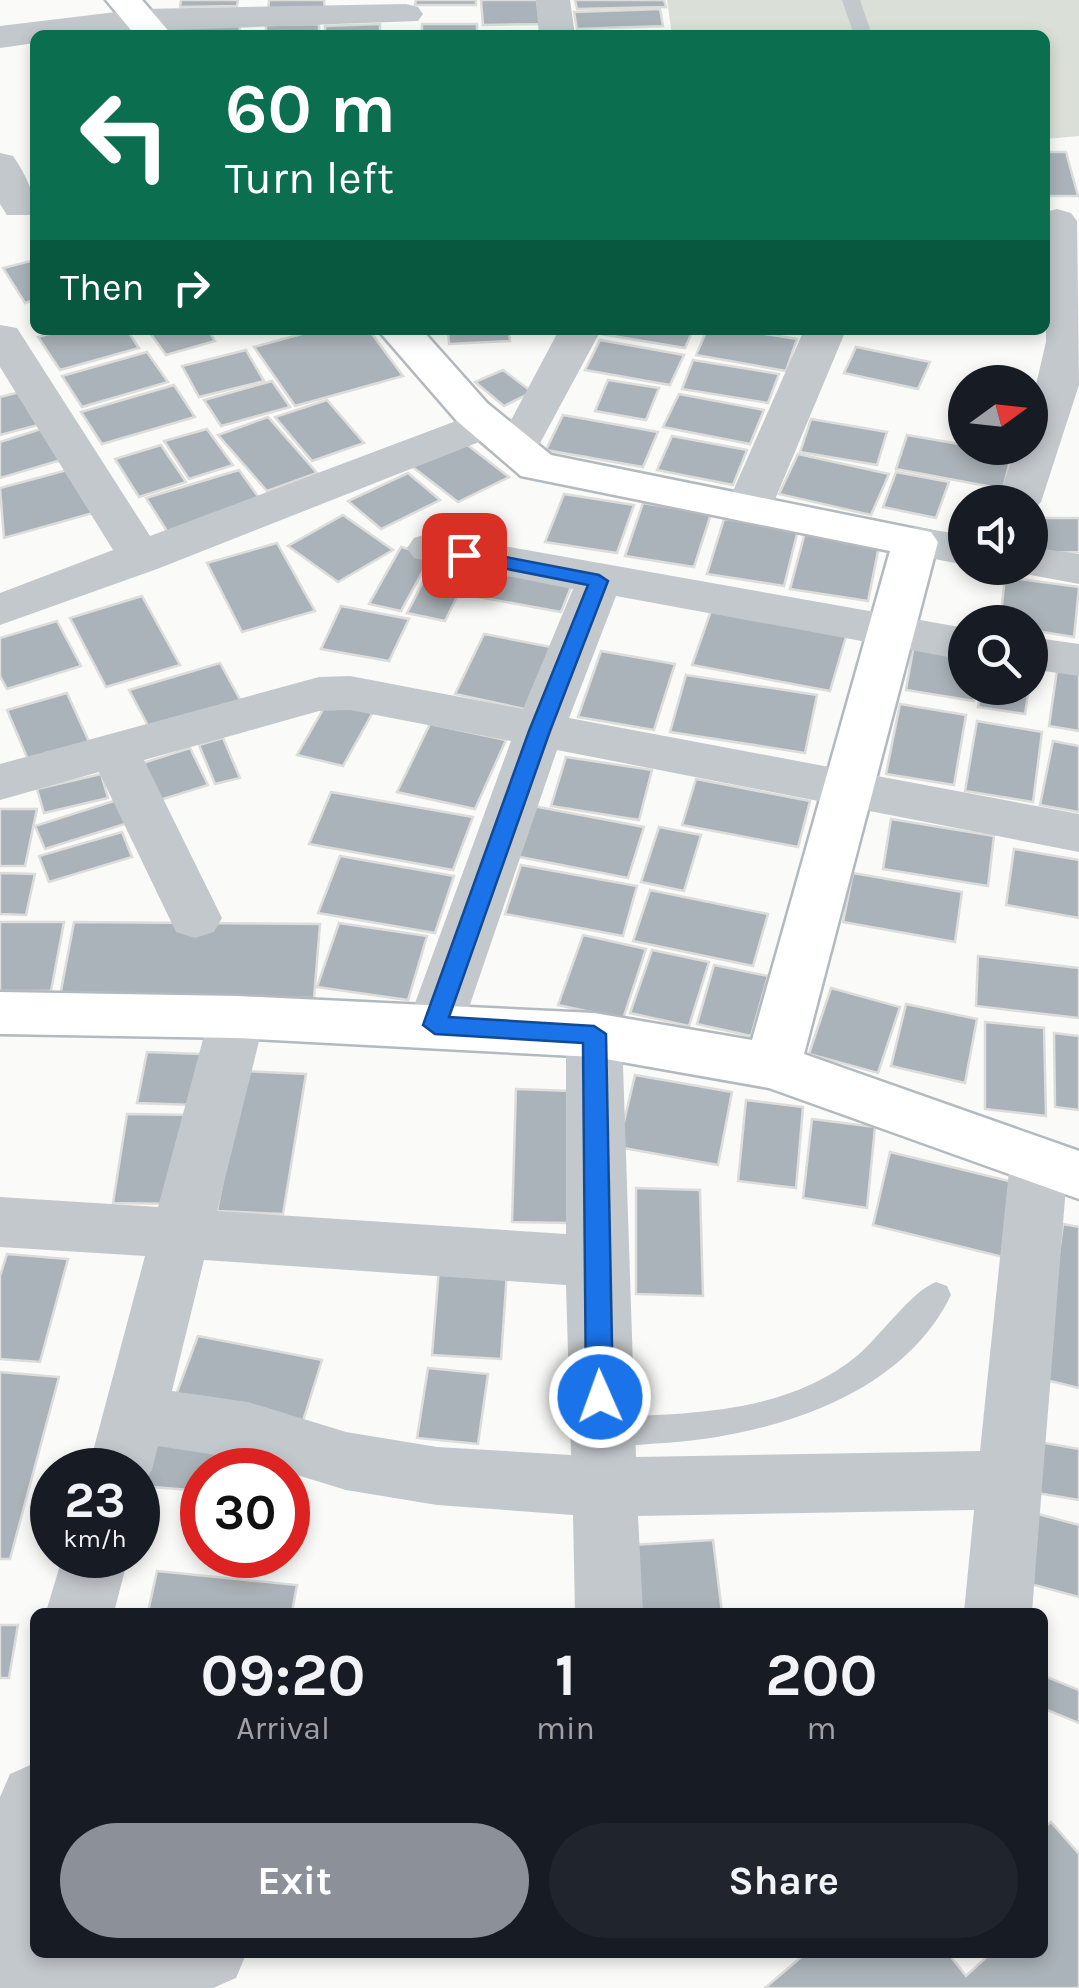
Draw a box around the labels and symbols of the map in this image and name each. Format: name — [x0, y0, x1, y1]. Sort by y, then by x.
north arrow — [948, 365, 1048, 465]
pin — [422, 513, 507, 598]
position arrow — [548, 1345, 652, 1449]
speed limit sign: 30 — [180, 1448, 310, 1578]

